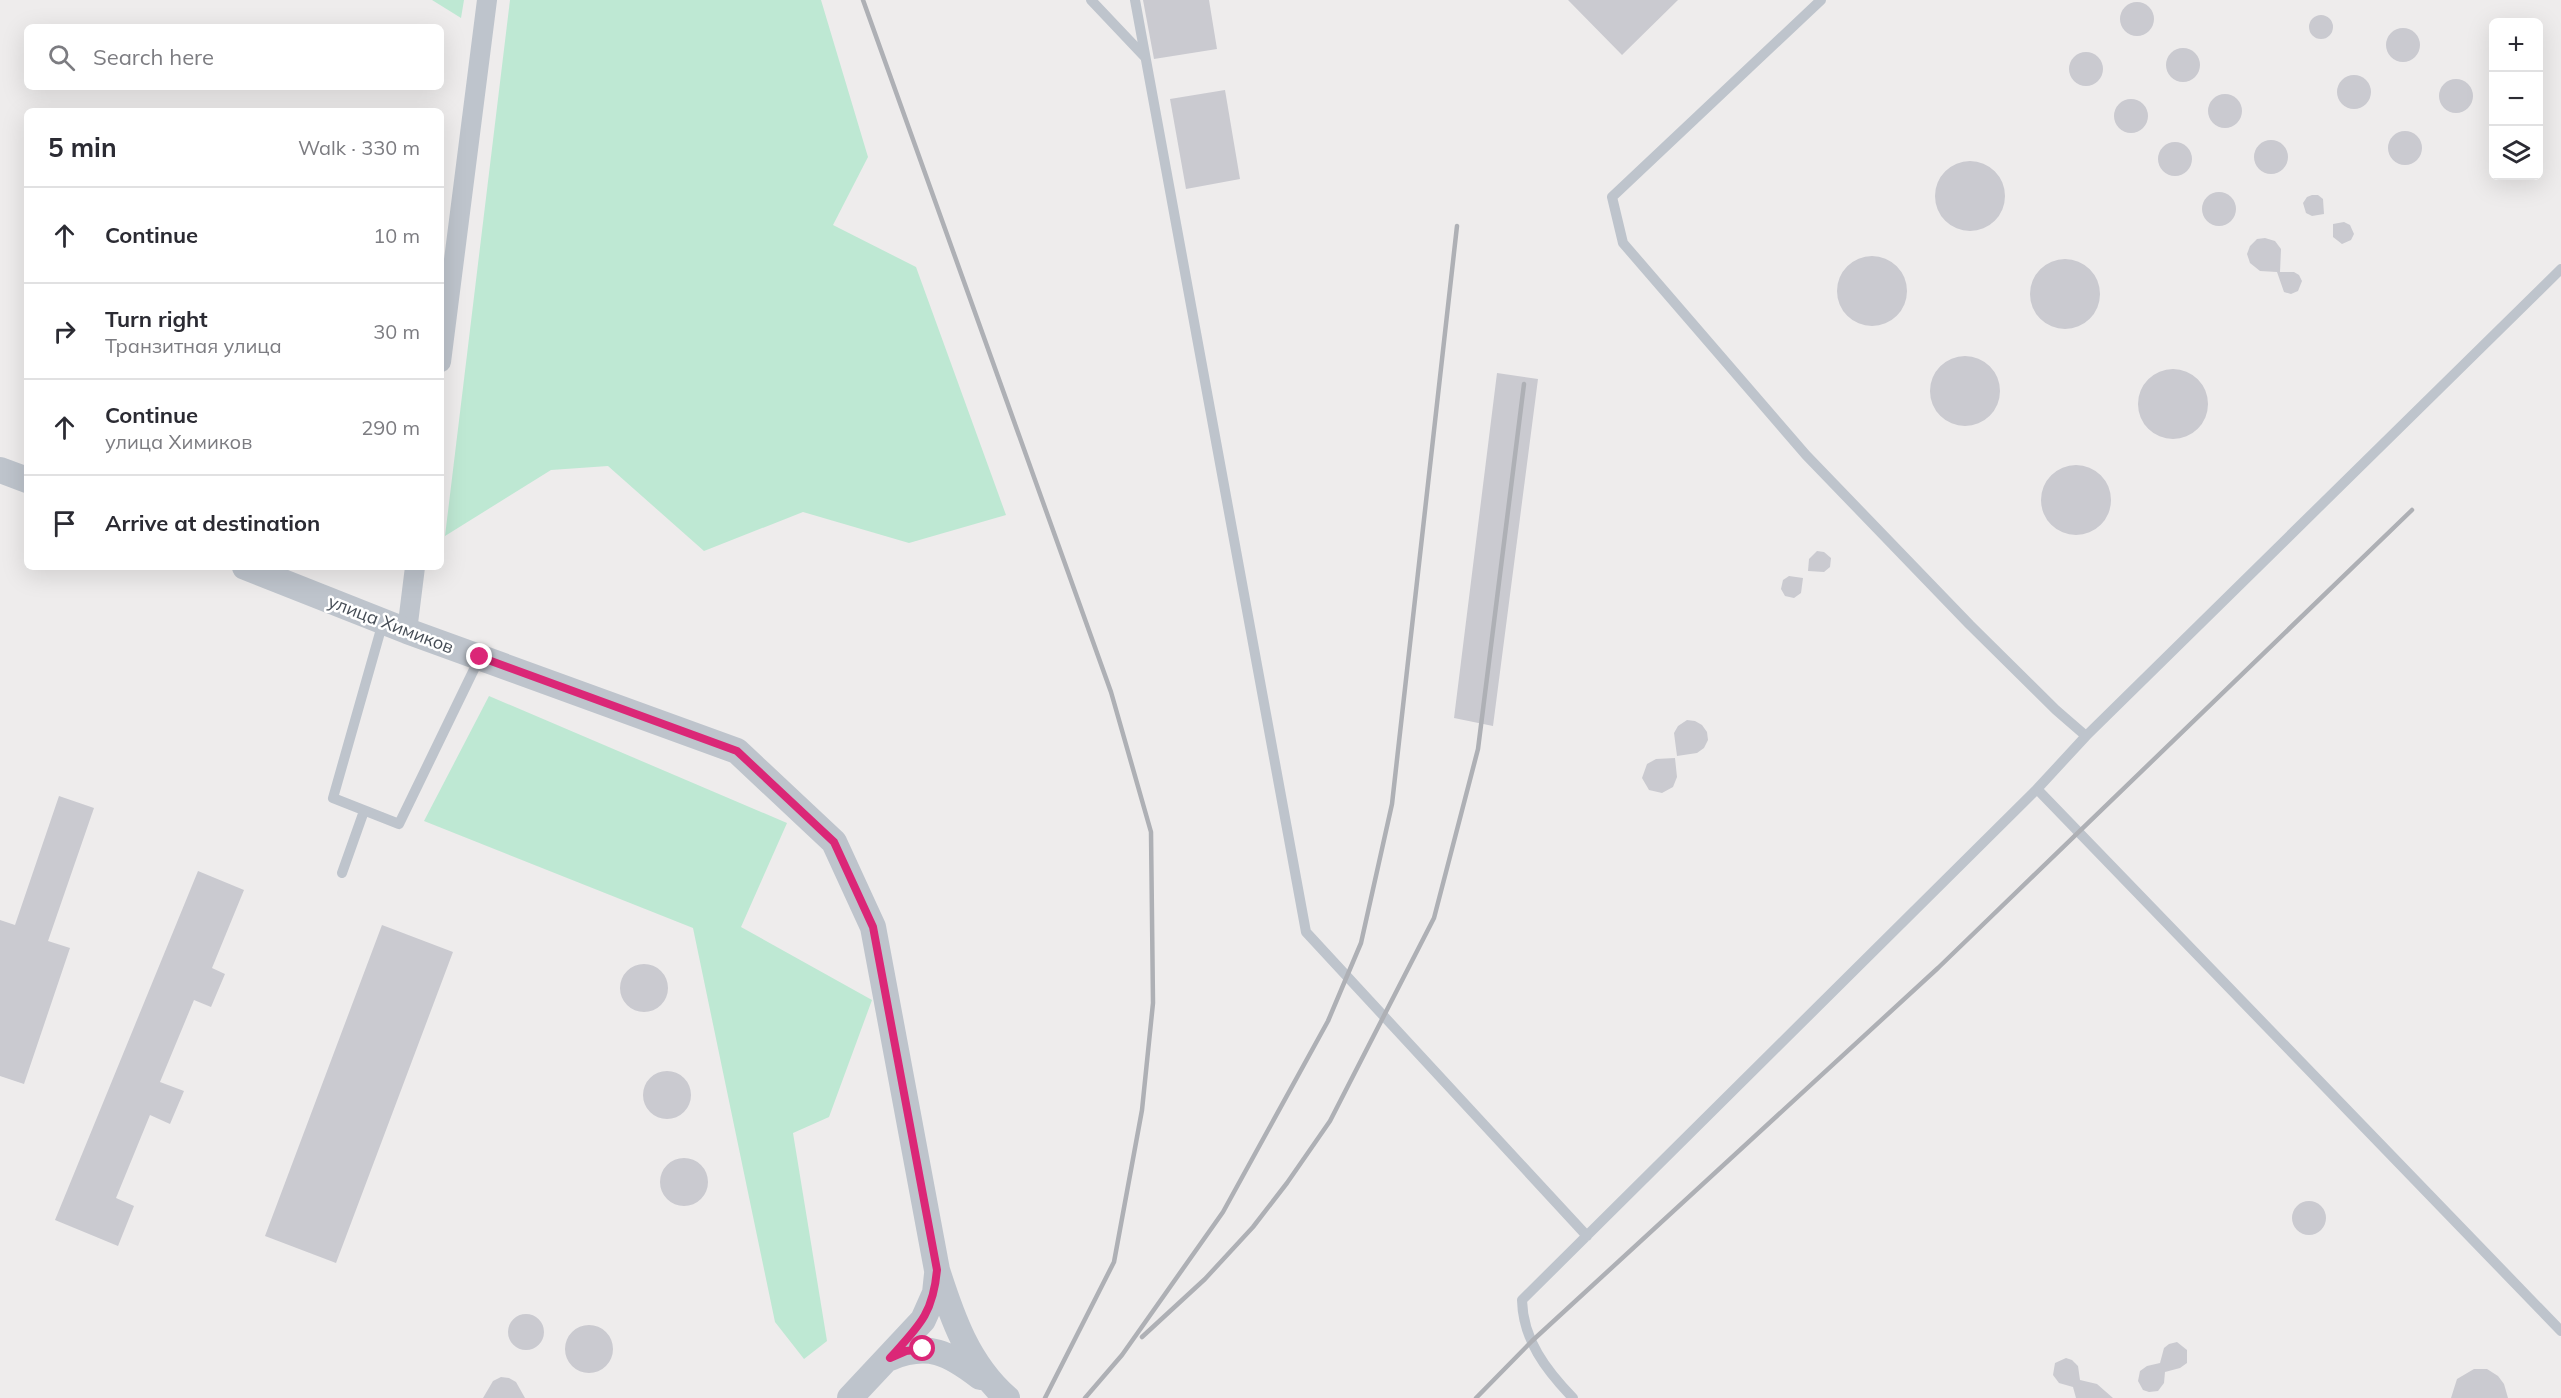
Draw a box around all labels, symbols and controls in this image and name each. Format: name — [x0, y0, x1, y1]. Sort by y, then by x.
map controls — [2489, 18, 2543, 180]
button: + — [2489, 18, 2543, 72]
search box — [24, 24, 444, 90]
icon: search — [45, 41, 78, 74]
text: Search here — [93, 43, 214, 71]
button: − — [2489, 72, 2543, 126]
button: layers — [2489, 126, 2543, 180]
text: 5 min — [48, 131, 117, 164]
text: Walk · 330 m — [298, 135, 420, 160]
icon: ahead — [48, 219, 81, 252]
text: Continue — [105, 221, 198, 249]
text: 10 m — [373, 223, 420, 248]
text: Turn right — [105, 305, 208, 333]
icon: right — [48, 315, 81, 348]
text: 30 m — [373, 319, 420, 344]
text: Транзитная улица — [105, 333, 282, 358]
text: Continue — [105, 401, 198, 429]
icon: ahead — [48, 411, 81, 444]
text: 290 m — [361, 415, 420, 440]
text: улица Химиков — [105, 429, 252, 454]
icon: arrive — [48, 507, 81, 540]
text: Arrive at destination — [105, 509, 320, 537]
street label: улица Химиков — [325, 590, 457, 658]
route end — [466, 643, 492, 669]
route start — [909, 1335, 935, 1361]

